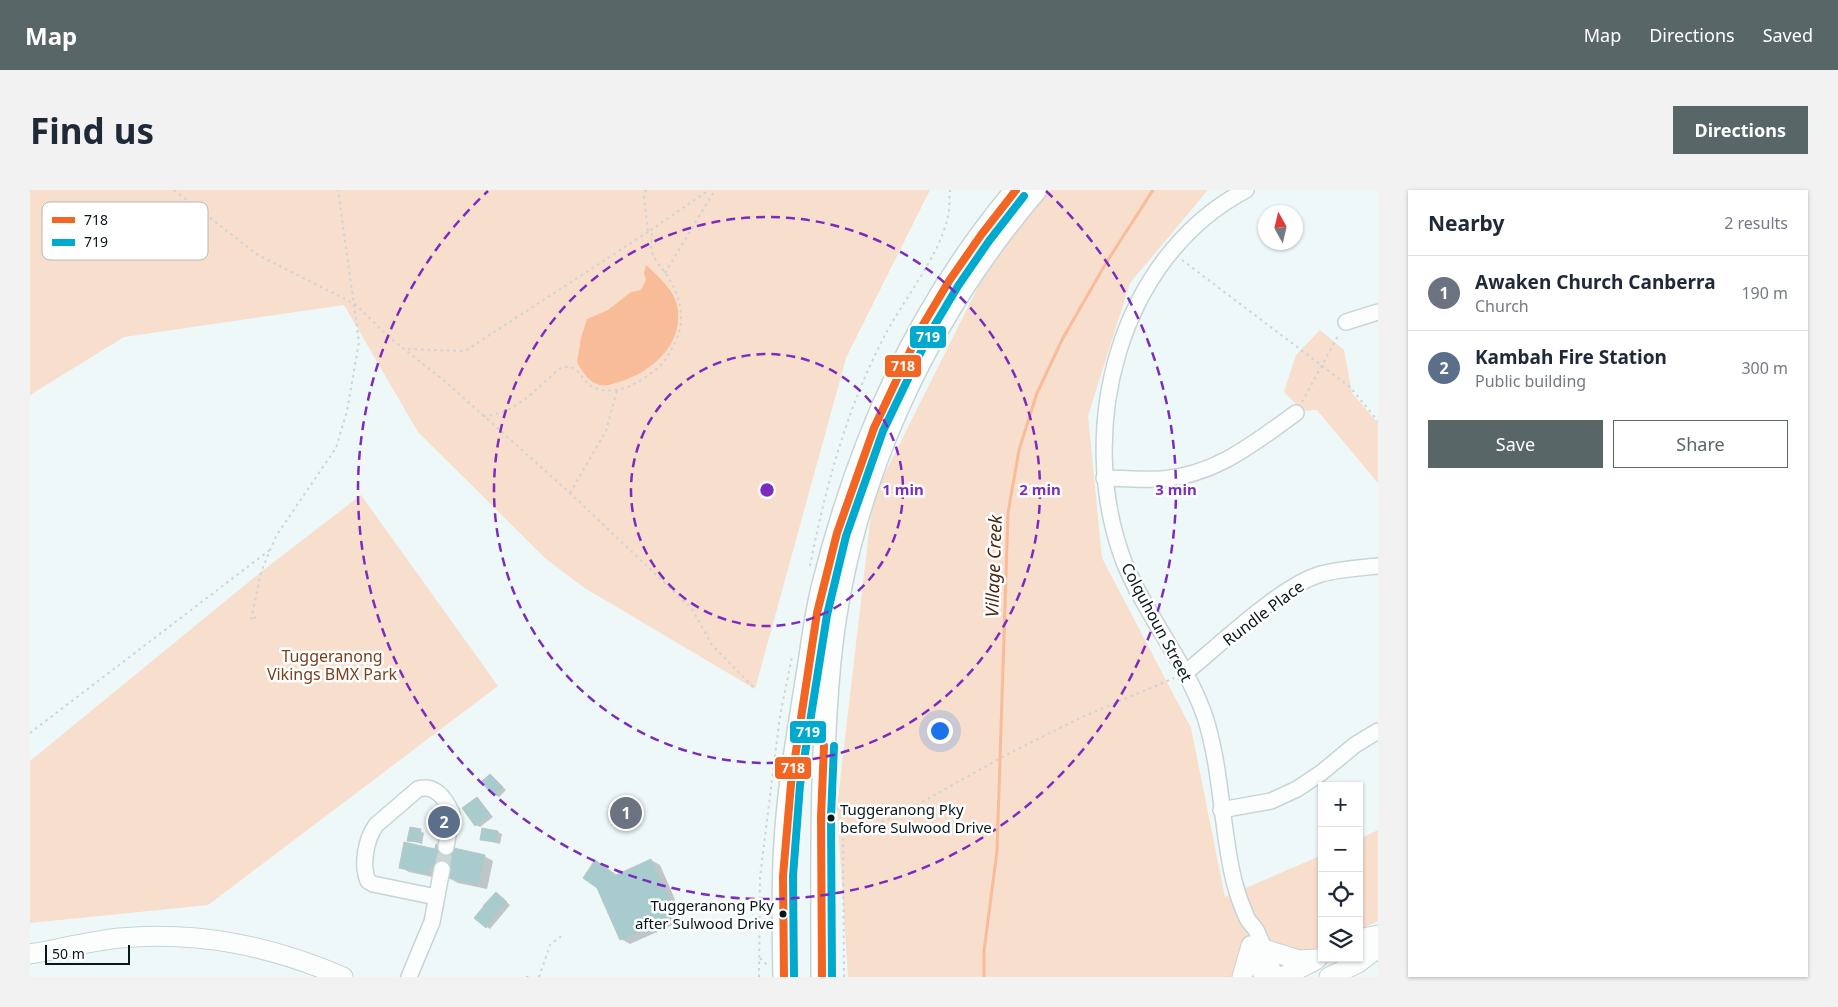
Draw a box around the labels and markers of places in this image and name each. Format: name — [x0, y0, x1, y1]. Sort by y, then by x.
centre of rings — [758, 481, 776, 499]
pin: 1 — [610, 794, 642, 832]
place label: Tuggeranong Pky before Sulwood Drive — [840, 799, 992, 837]
pin: 2 — [428, 803, 460, 841]
marker: Tuggeranong Pky before Sulwood Drive — [826, 813, 836, 823]
place label: Tuggeranong Pky after Sulwood Drive — [635, 895, 774, 933]
marker: Tuggeranong Pky after Sulwood Drive — [778, 909, 788, 919]

